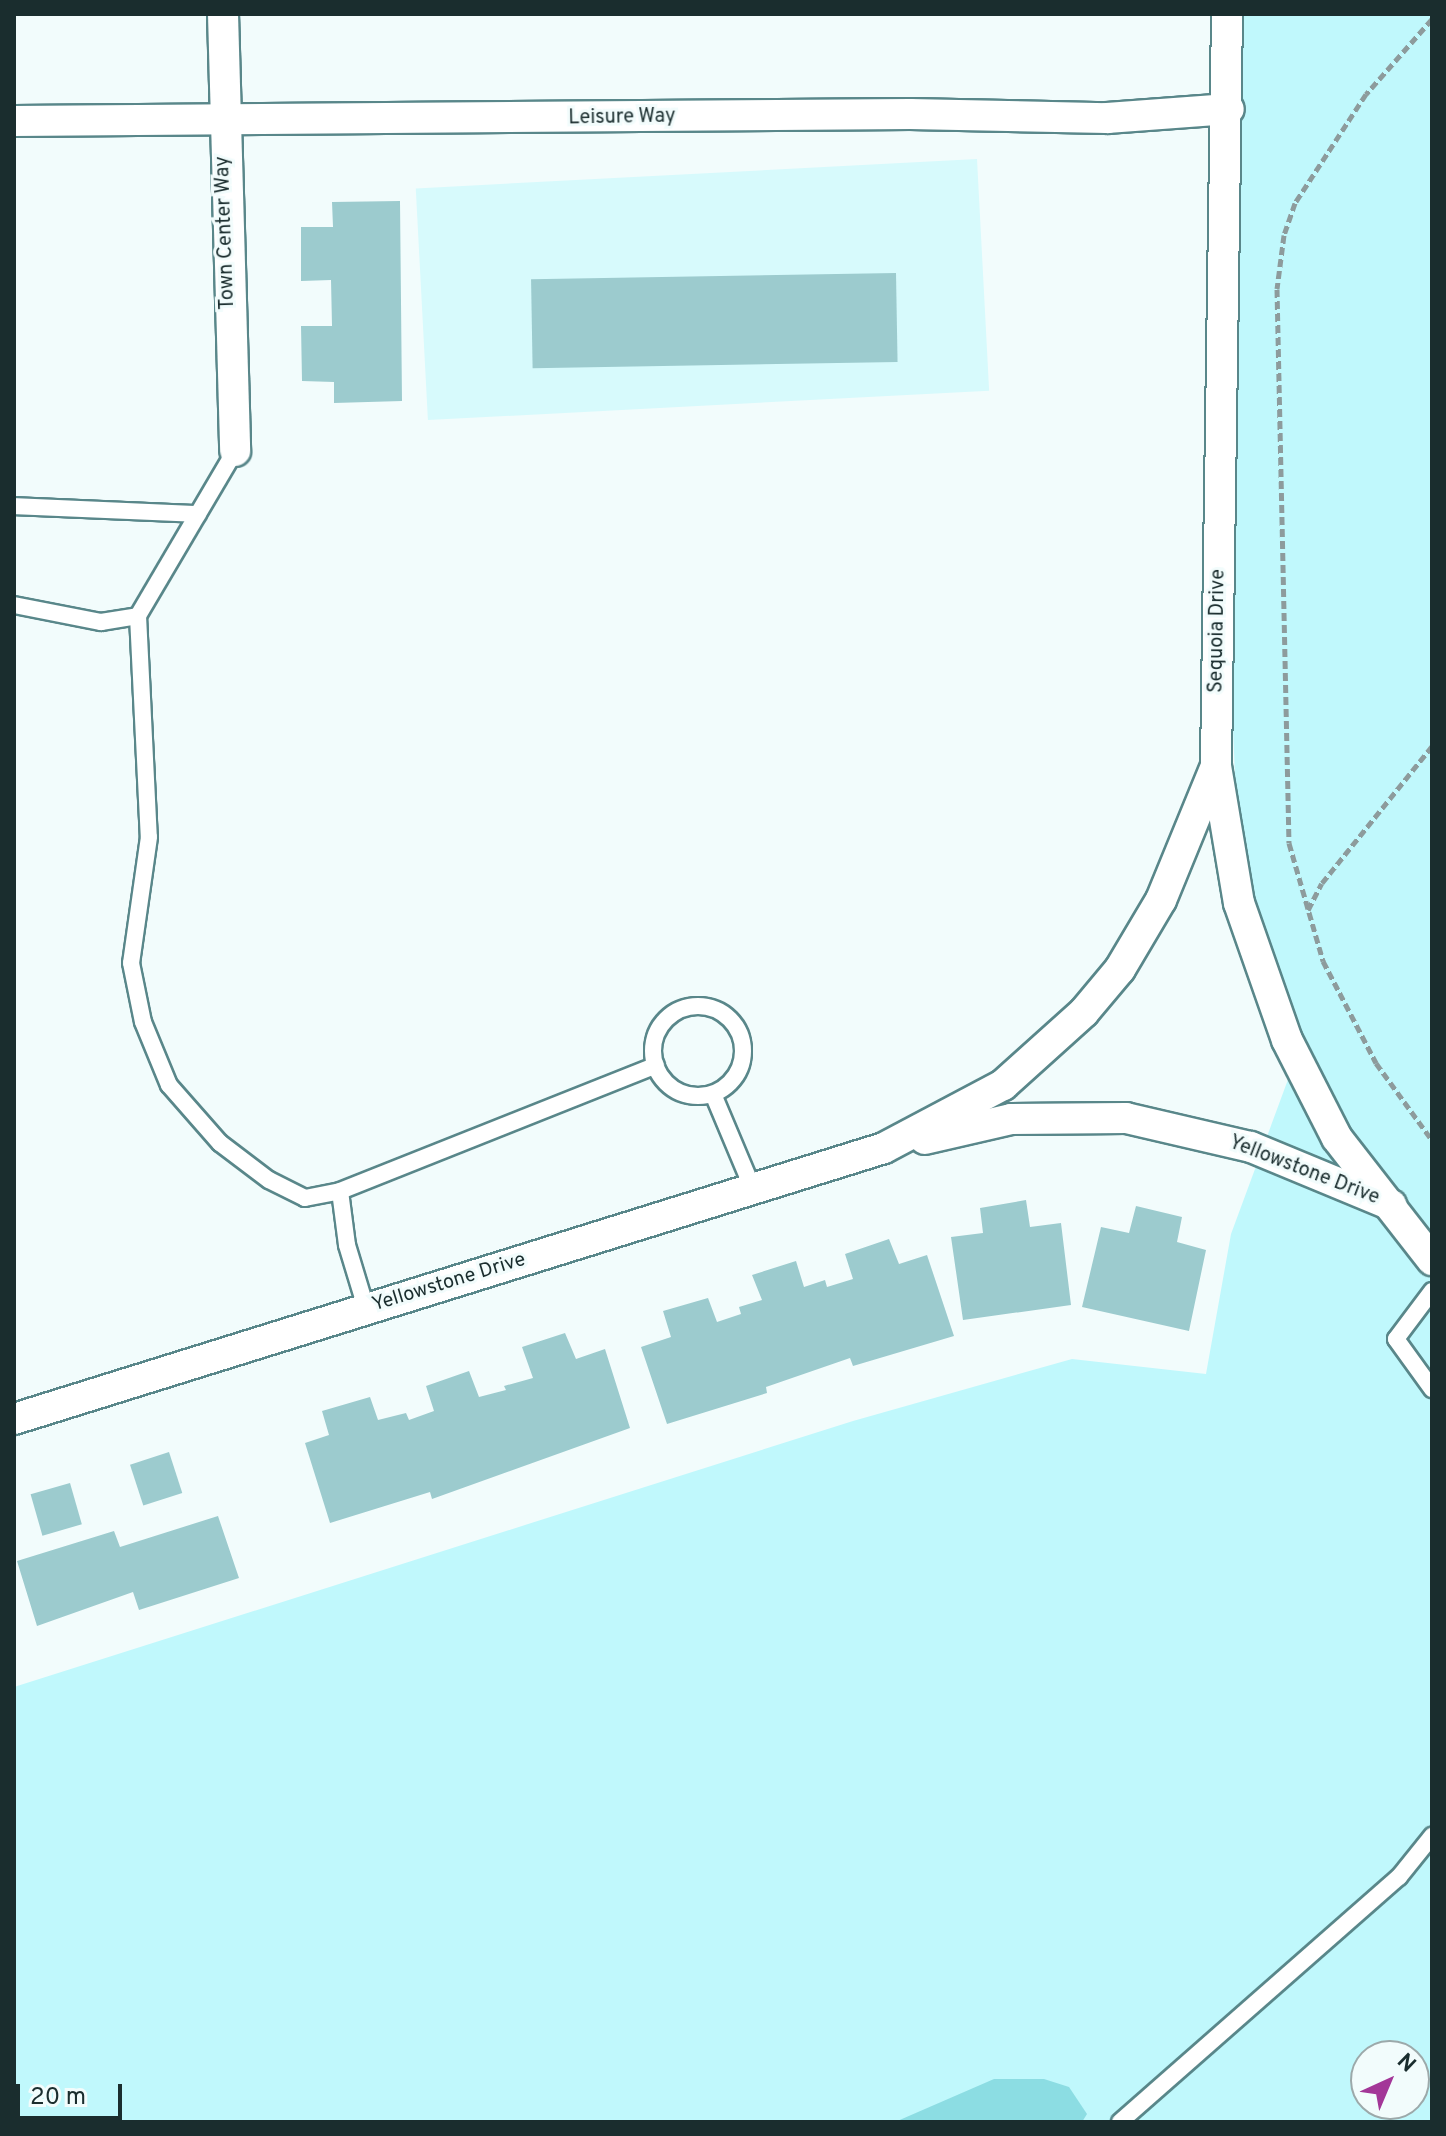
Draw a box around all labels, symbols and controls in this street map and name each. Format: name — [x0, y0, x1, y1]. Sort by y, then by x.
street label: Leisure Way — [568, 105, 676, 131]
street label: Town Center Way — [211, 156, 241, 310]
street label: Sequoia Drive — [1205, 569, 1231, 693]
street label: Yellowstone Drive — [1225, 1131, 1383, 1211]
street label: Yellowstone Drive — [369, 1248, 529, 1318]
north arrow — [1350, 2040, 1430, 2120]
text: N — [1391, 2049, 1421, 2079]
scale bar — [20, 2068, 126, 2118]
text: 20 m — [30, 2083, 86, 2113]

